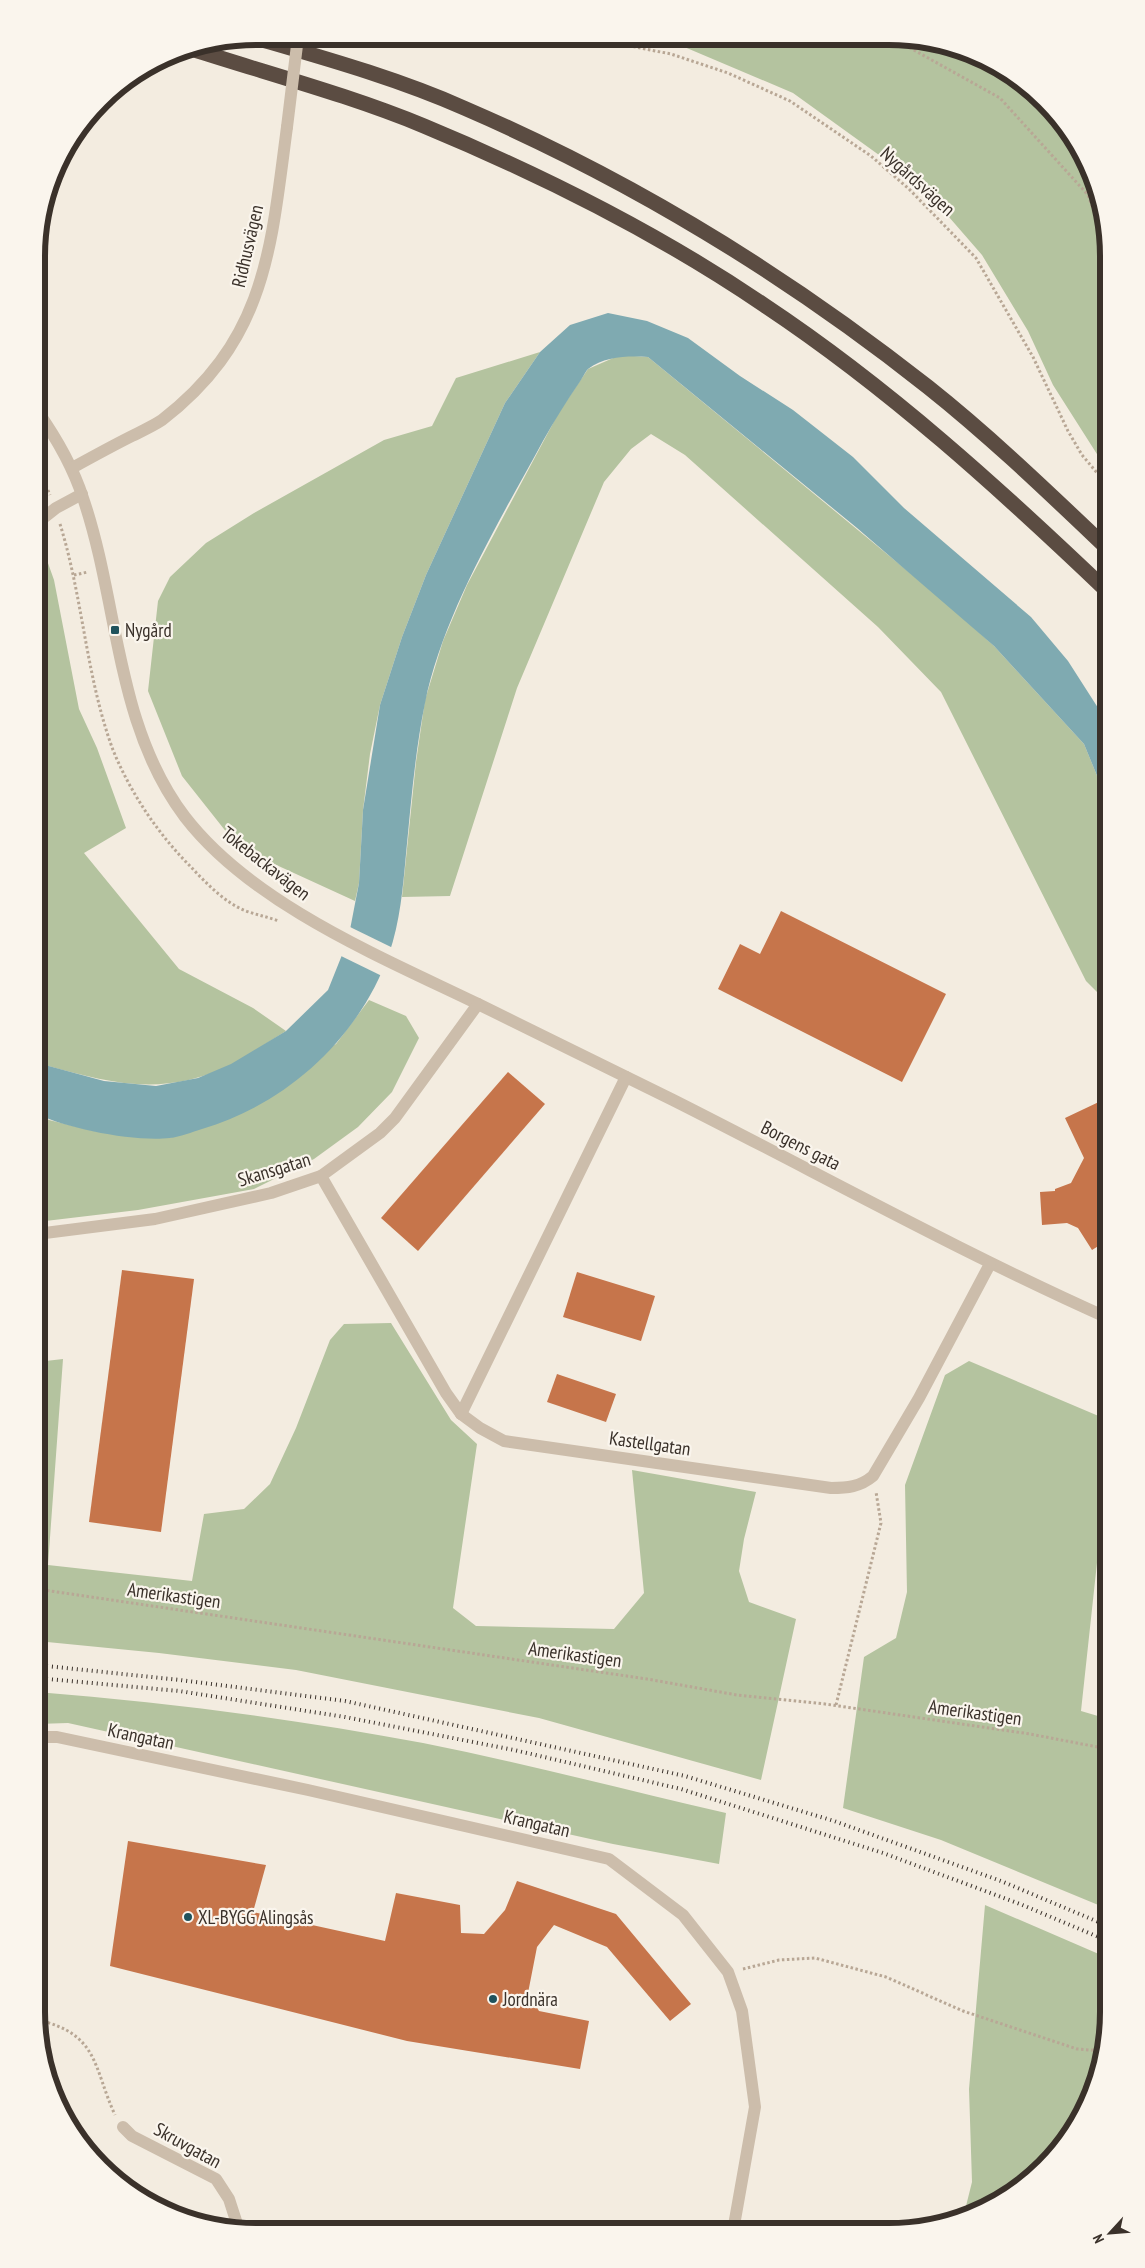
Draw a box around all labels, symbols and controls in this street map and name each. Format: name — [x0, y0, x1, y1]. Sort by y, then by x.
street label: Nygårdsvägen — [876, 141, 960, 221]
street label: Ridhusvägen — [226, 202, 268, 290]
place label: Nygård — [125, 618, 172, 642]
marker: Nygård — [109, 624, 121, 636]
street label: Tokebackavägen — [217, 821, 315, 905]
street label: Borgens gata — [757, 1115, 845, 1175]
street label: Skansgatan — [235, 1147, 313, 1191]
street label: Kastellgatan — [608, 1425, 692, 1461]
street label: Amerikastigen — [126, 1577, 222, 1613]
street label: Amerikastigen — [527, 1636, 623, 1672]
street label: Amerikastigen — [927, 1694, 1023, 1730]
street label: Krangatan — [106, 1717, 176, 1755]
street label: Krangatan — [502, 1804, 572, 1842]
place label: XL-BYGG Alingsås — [198, 1905, 313, 1929]
marker: XL-BYGG Alingsås — [182, 1911, 194, 1923]
place label: Jordnära — [502, 1987, 558, 2011]
marker: Jordnära — [487, 1993, 499, 2005]
street label: Skruvgatan — [150, 2117, 226, 2173]
north arrow — [1085, 2208, 1135, 2258]
text: N — [1089, 2231, 1108, 2246]

